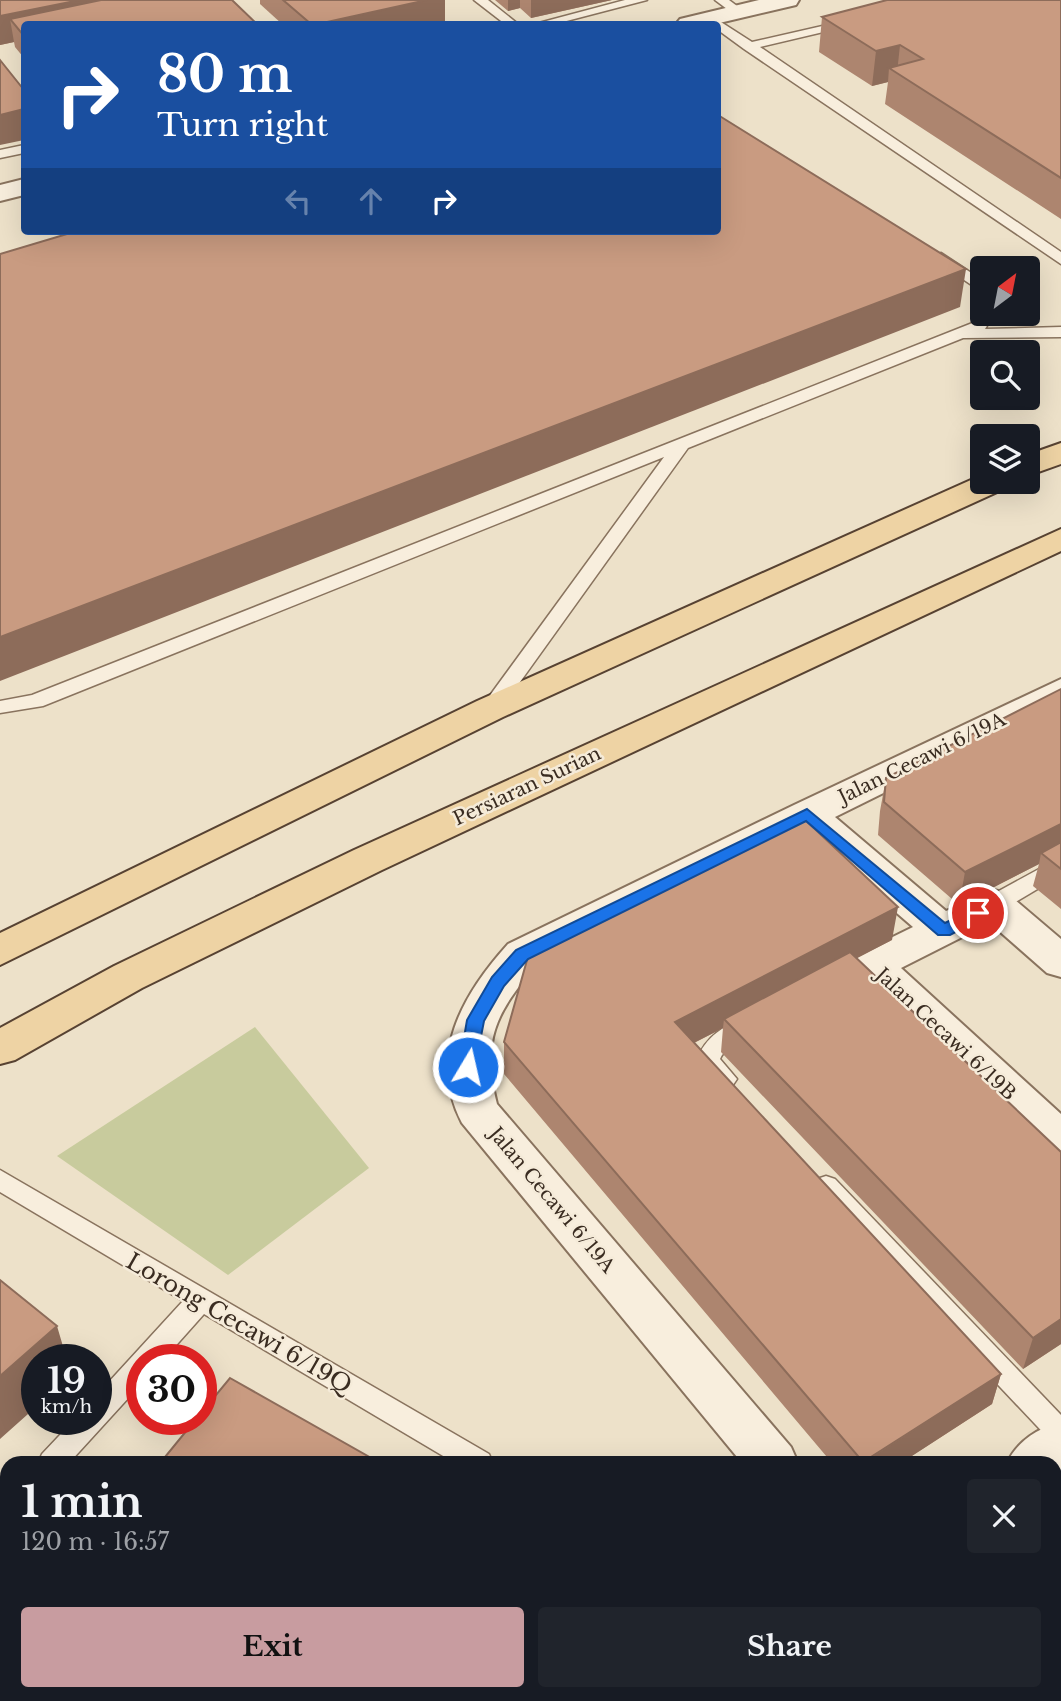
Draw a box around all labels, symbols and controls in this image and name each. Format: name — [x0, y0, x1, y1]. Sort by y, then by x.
text: 80 m — [157, 44, 292, 105]
icon: right — [42, 49, 133, 140]
text: Turn right — [157, 105, 328, 145]
icon: left — [279, 182, 317, 220]
icon: ahead — [352, 182, 390, 220]
icon: right — [425, 182, 463, 220]
north arrow — [970, 256, 1040, 326]
map controls — [970, 256, 1040, 494]
button: search — [970, 340, 1040, 410]
button: layers — [970, 424, 1040, 494]
street label: Jalan Cecawi 6/19A — [832, 707, 1010, 810]
street label: Persiaran Surian — [449, 742, 605, 830]
pin — [948, 883, 1008, 943]
icon: arrive — [959, 894, 997, 932]
street label: Jalan Cecawi 6/19B — [869, 961, 1021, 1105]
position arrow — [431, 1030, 505, 1104]
street label: Jalan Cecawi 6/19A — [482, 1120, 620, 1278]
street label: Lorong Cecawi 6/19Q — [121, 1247, 357, 1399]
speed limit sign: 30 — [126, 1344, 217, 1435]
text: 19 — [47, 1359, 86, 1402]
text: km/h — [41, 1396, 92, 1418]
text: 1 min — [21, 1476, 143, 1528]
button: close — [967, 1479, 1041, 1553]
text: 120 m · 16:57 — [21, 1528, 169, 1556]
button: Exit — [21, 1607, 524, 1687]
button: Share — [538, 1607, 1041, 1687]

